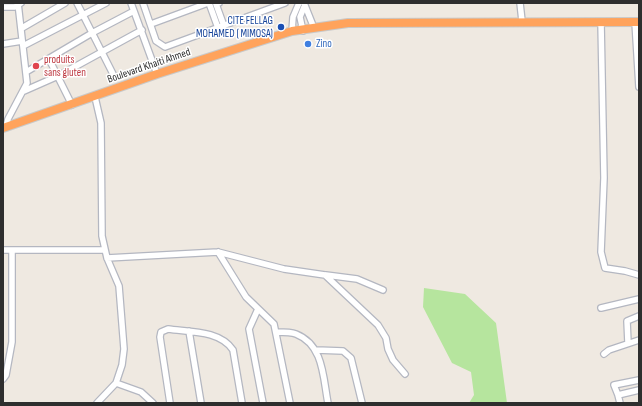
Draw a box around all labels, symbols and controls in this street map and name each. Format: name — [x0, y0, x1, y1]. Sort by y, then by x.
place label: CITE FELLAG MOHAMED ( MIMOSA) — [196, 14, 273, 40]
marker: CITE FELLAG MOHAMED ( MIMOSA) — [276, 22, 286, 32]
place label: Zino — [316, 37, 332, 51]
marker: Zino — [303, 39, 313, 49]
street label: Boulevard Khaiti Ahmed — [106, 46, 192, 86]
place label: produits sans gluten — [44, 53, 86, 79]
marker: produits sans gluten — [31, 61, 41, 71]

